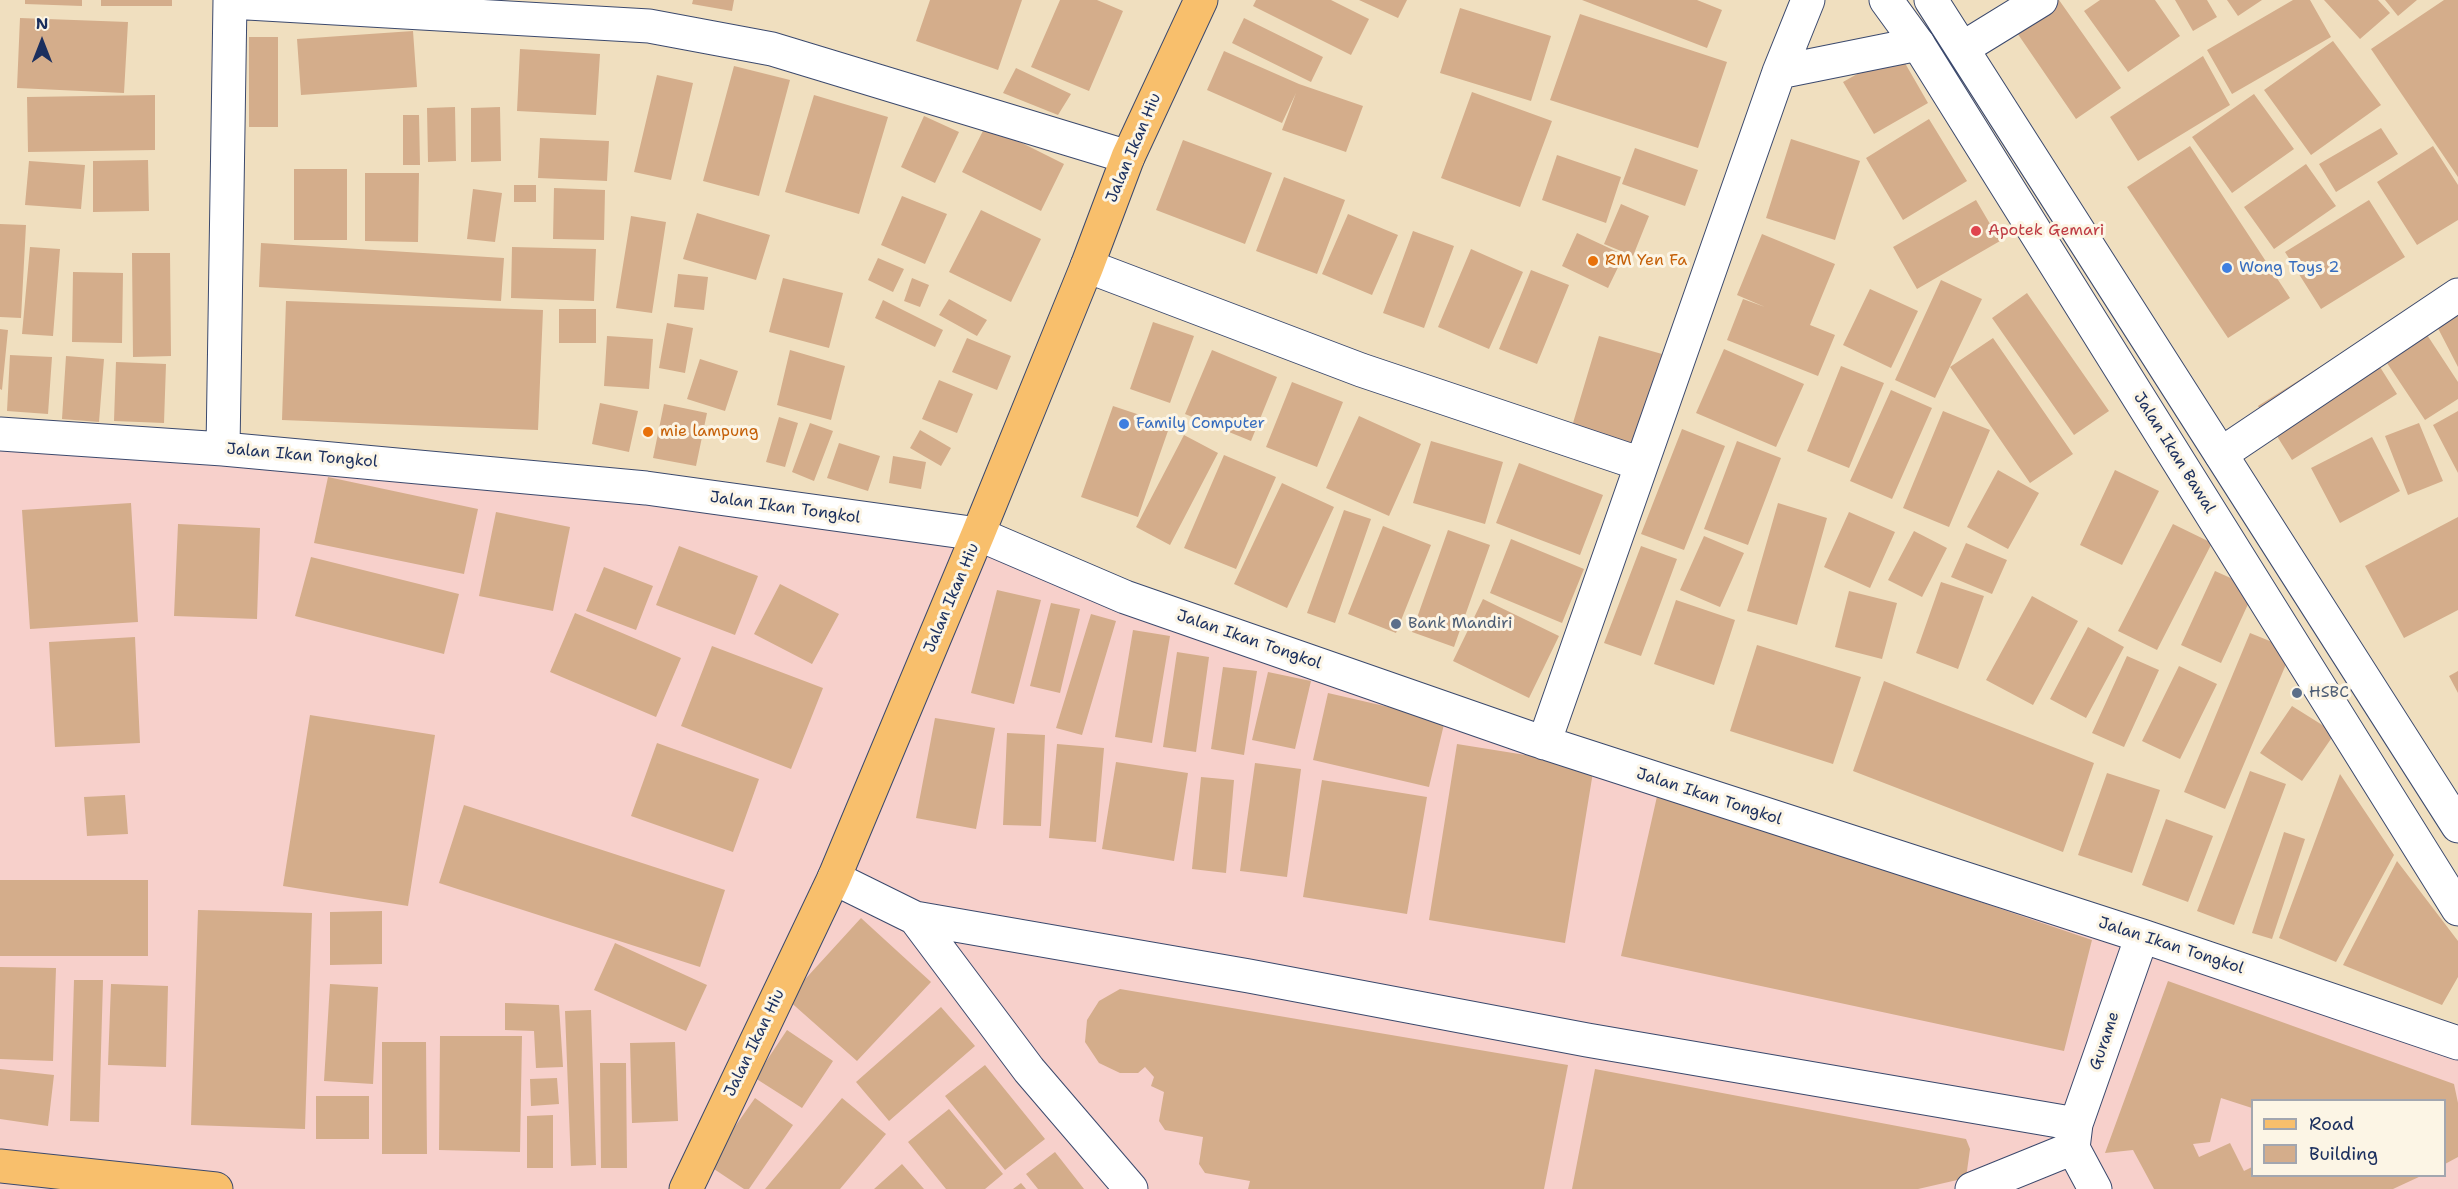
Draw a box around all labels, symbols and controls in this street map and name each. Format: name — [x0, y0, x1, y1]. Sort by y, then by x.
north arrow — [12, 12, 72, 72]
text: N — [36, 13, 48, 34]
street label: Jalan Ikan Hiu — [1102, 90, 1166, 206]
place label: Apotek Gemari — [1988, 221, 2104, 241]
marker: Apotek Gemari — [1969, 224, 1983, 238]
place label: RM Yen Fa — [1605, 251, 1687, 271]
marker: RM Yen Fa — [1586, 254, 1600, 268]
place label: Wong Toys 2 — [2239, 258, 2340, 278]
marker: Wong Toys 2 — [2220, 261, 2234, 275]
street label: Jalan Ikan Bawal — [2129, 389, 2219, 517]
place label: Family Computer — [1136, 414, 1265, 434]
marker: Family Computer — [1117, 417, 1131, 431]
place label: mie lampung — [660, 422, 759, 442]
marker: mie lampung — [641, 425, 655, 439]
street label: Jalan Ikan Tongkol — [226, 440, 378, 472]
street label: Jalan Ikan Tongkol — [708, 488, 862, 528]
street label: Jalan Ikan Hiu — [920, 540, 984, 656]
street label: Jalan Ikan Tongkol — [1174, 606, 1324, 674]
place label: Bank Mandiri — [1408, 614, 1513, 634]
marker: Bank Mandiri — [1389, 617, 1403, 631]
place label: HSBC — [2309, 683, 2349, 703]
marker: HSBC — [2290, 686, 2304, 700]
street label: Jalan Ikan Tongkol — [1634, 764, 1784, 830]
street label: Jalan Ikan Tongkol — [2096, 913, 2246, 979]
street label: Jalan Ikan Hiu — [721, 986, 789, 1100]
street label: Gurame — [2086, 1009, 2124, 1073]
legend — [2251, 1099, 2446, 1177]
text: Road — [2309, 1112, 2354, 1136]
text: Building — [2309, 1142, 2378, 1166]

